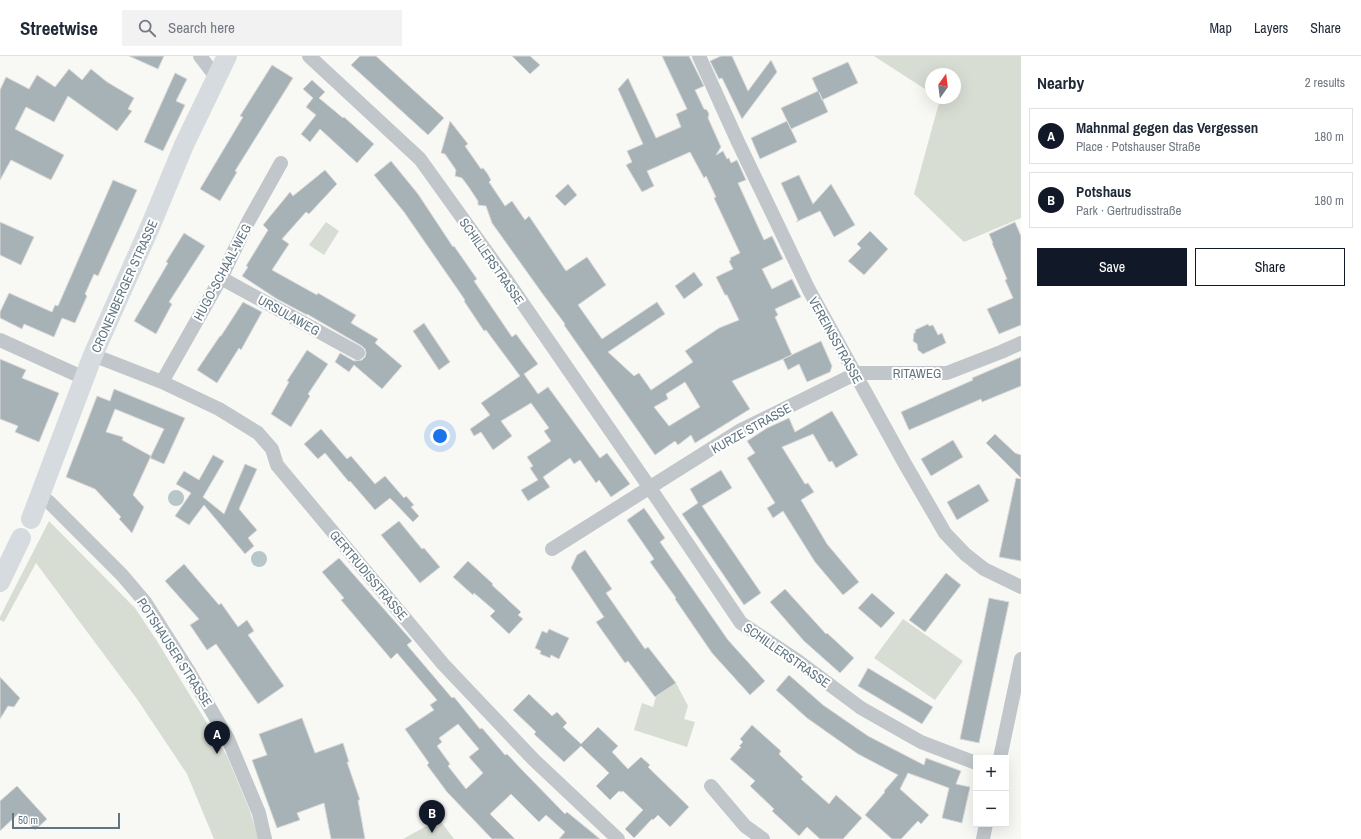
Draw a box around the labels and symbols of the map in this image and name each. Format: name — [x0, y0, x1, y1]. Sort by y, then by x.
north arrow — [925, 68, 961, 104]
street label: SCHILLERSTRASSE — [455, 215, 528, 308]
street label: CRONENBERGER STRASSE — [87, 217, 161, 355]
street label: HUGO-SCHAAL-WEG — [190, 221, 255, 324]
street label: URSULAWEG — [255, 291, 323, 339]
street label: VEREINSSTRASSE — [805, 294, 866, 387]
street label: RITAWEG — [893, 365, 941, 382]
street label: KURZE STRASSE — [708, 399, 794, 457]
your location — [430, 426, 450, 446]
street label: GERTRUDISSTRASSE — [326, 527, 411, 624]
street label: POTSHAUSER STRASSE — [133, 595, 216, 710]
street label: SCHILLERSTRASSE — [740, 619, 833, 692]
pin: A — [204, 721, 230, 754]
pin: B — [419, 800, 445, 833]
scale bar — [12, 811, 120, 830]

